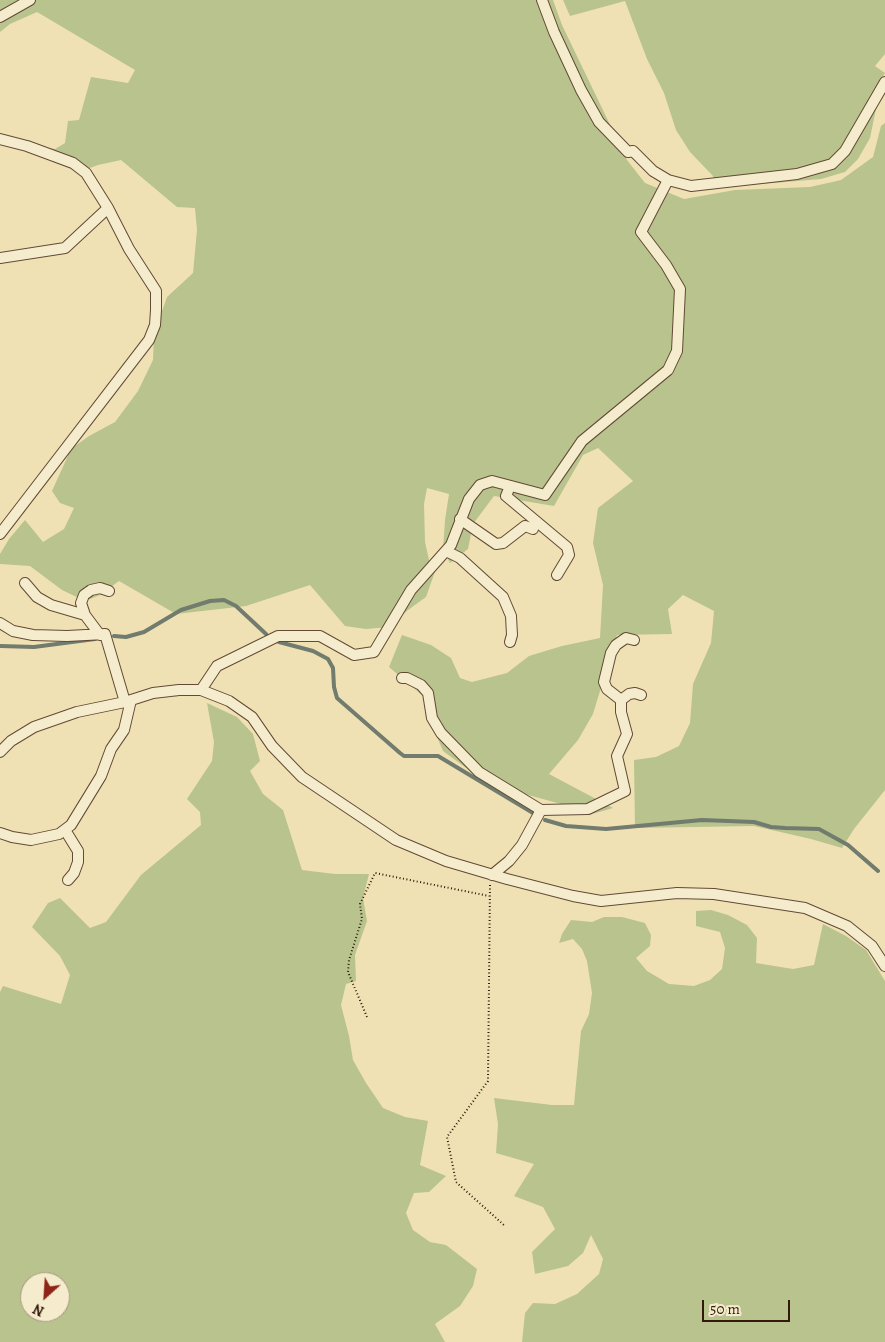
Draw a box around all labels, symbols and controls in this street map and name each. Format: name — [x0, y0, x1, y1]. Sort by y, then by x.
north arrow — [20, 1272, 70, 1322]
scale bar — [705, 1290, 792, 1322]
text: N — [30, 1299, 47, 1321]
text: 50 m — [710, 1299, 740, 1319]

